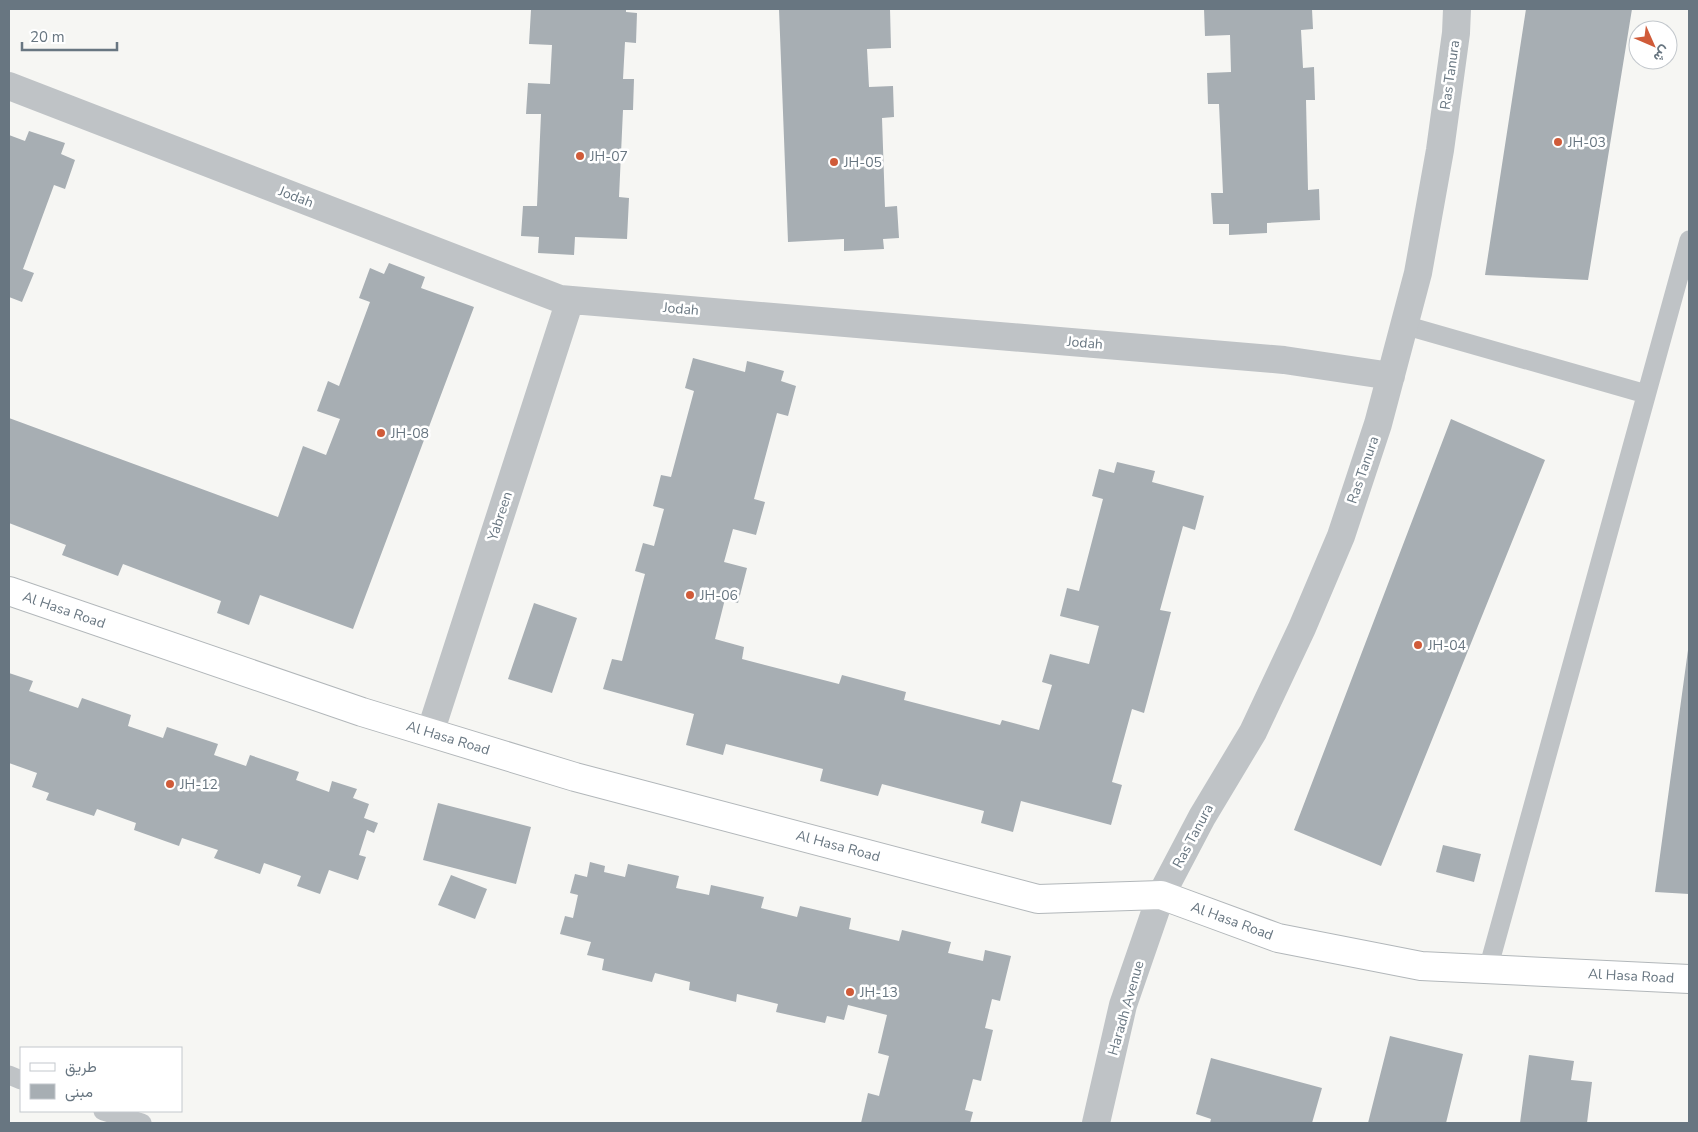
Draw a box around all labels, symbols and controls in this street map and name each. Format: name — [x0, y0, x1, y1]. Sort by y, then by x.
scale bar — [22, 20, 118, 52]
north arrow — [1628, 20, 1678, 70]
text: 20 m — [30, 27, 65, 47]
street label: Ras Tanura — [1436, 39, 1464, 111]
text: ش — [1649, 41, 1675, 67]
place label: JH-03 — [1567, 133, 1606, 152]
marker: JH-03 — [1552, 136, 1564, 148]
place label: JH-07 — [589, 147, 628, 166]
marker: JH-07 — [574, 150, 586, 162]
place label: JH-05 — [843, 153, 882, 172]
marker: JH-05 — [828, 156, 840, 168]
street label: Jodah — [275, 181, 316, 212]
street label: Jodah — [661, 298, 700, 320]
street label: Jodah — [1065, 332, 1104, 354]
place label: JH-08 — [390, 424, 429, 443]
marker: JH-08 — [375, 427, 387, 439]
street label: Ras Tanura — [1343, 434, 1383, 506]
street label: Yabreen — [483, 489, 517, 544]
place label: JH-06 — [699, 586, 738, 605]
street label: Al Hasa Road — [20, 587, 108, 633]
marker: JH-06 — [684, 589, 696, 601]
place label: JH-04 — [1427, 636, 1466, 655]
marker: JH-04 — [1412, 639, 1424, 651]
street label: Al Hasa Road — [404, 716, 492, 760]
place label: JH-12 — [179, 775, 218, 794]
marker: JH-12 — [164, 778, 176, 790]
street label: Ras Tanura — [1168, 801, 1218, 871]
street label: Al Hasa Road — [794, 826, 882, 866]
street label: Al Hasa Road — [1188, 897, 1276, 945]
street label: Haradh Avenue — [1103, 958, 1149, 1058]
street label: Al Hasa Road — [1587, 964, 1675, 988]
place label: JH-13 — [859, 983, 898, 1002]
marker: JH-13 — [844, 986, 856, 998]
legend — [20, 1047, 182, 1112]
text: طريق — [65, 1057, 97, 1077]
text: مبنى — [65, 1082, 93, 1102]

